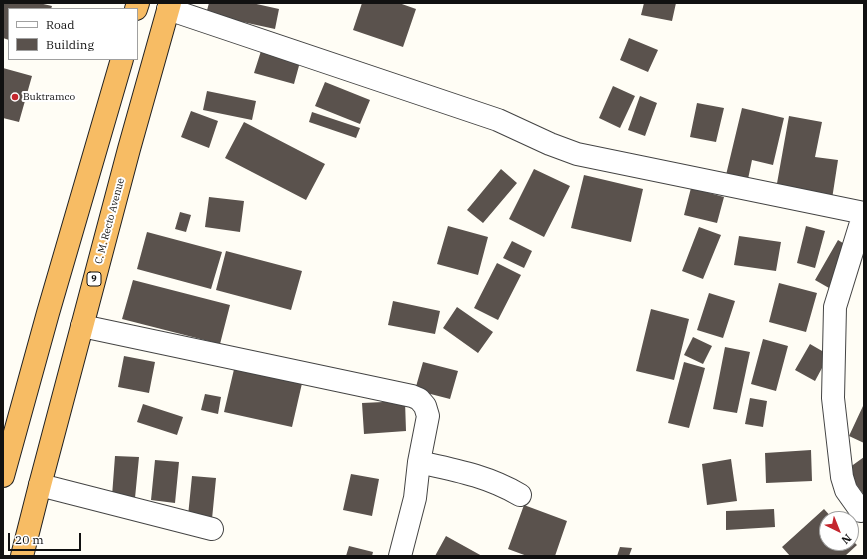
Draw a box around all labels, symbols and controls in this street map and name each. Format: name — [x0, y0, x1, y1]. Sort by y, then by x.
legend — [8, 8, 138, 60]
text: Road — [46, 17, 75, 32]
text: Building — [46, 37, 94, 52]
place label: Buktramco — [23, 91, 75, 103]
marker: Buktramco — [10, 92, 20, 102]
street label: C. M. Recto Avenue — [93, 177, 127, 265]
road number: 9 — [87, 272, 101, 286]
north arrow — [819, 511, 859, 551]
scale bar — [10, 525, 83, 551]
text: N — [839, 531, 854, 547]
text: 20 m — [15, 532, 44, 547]

